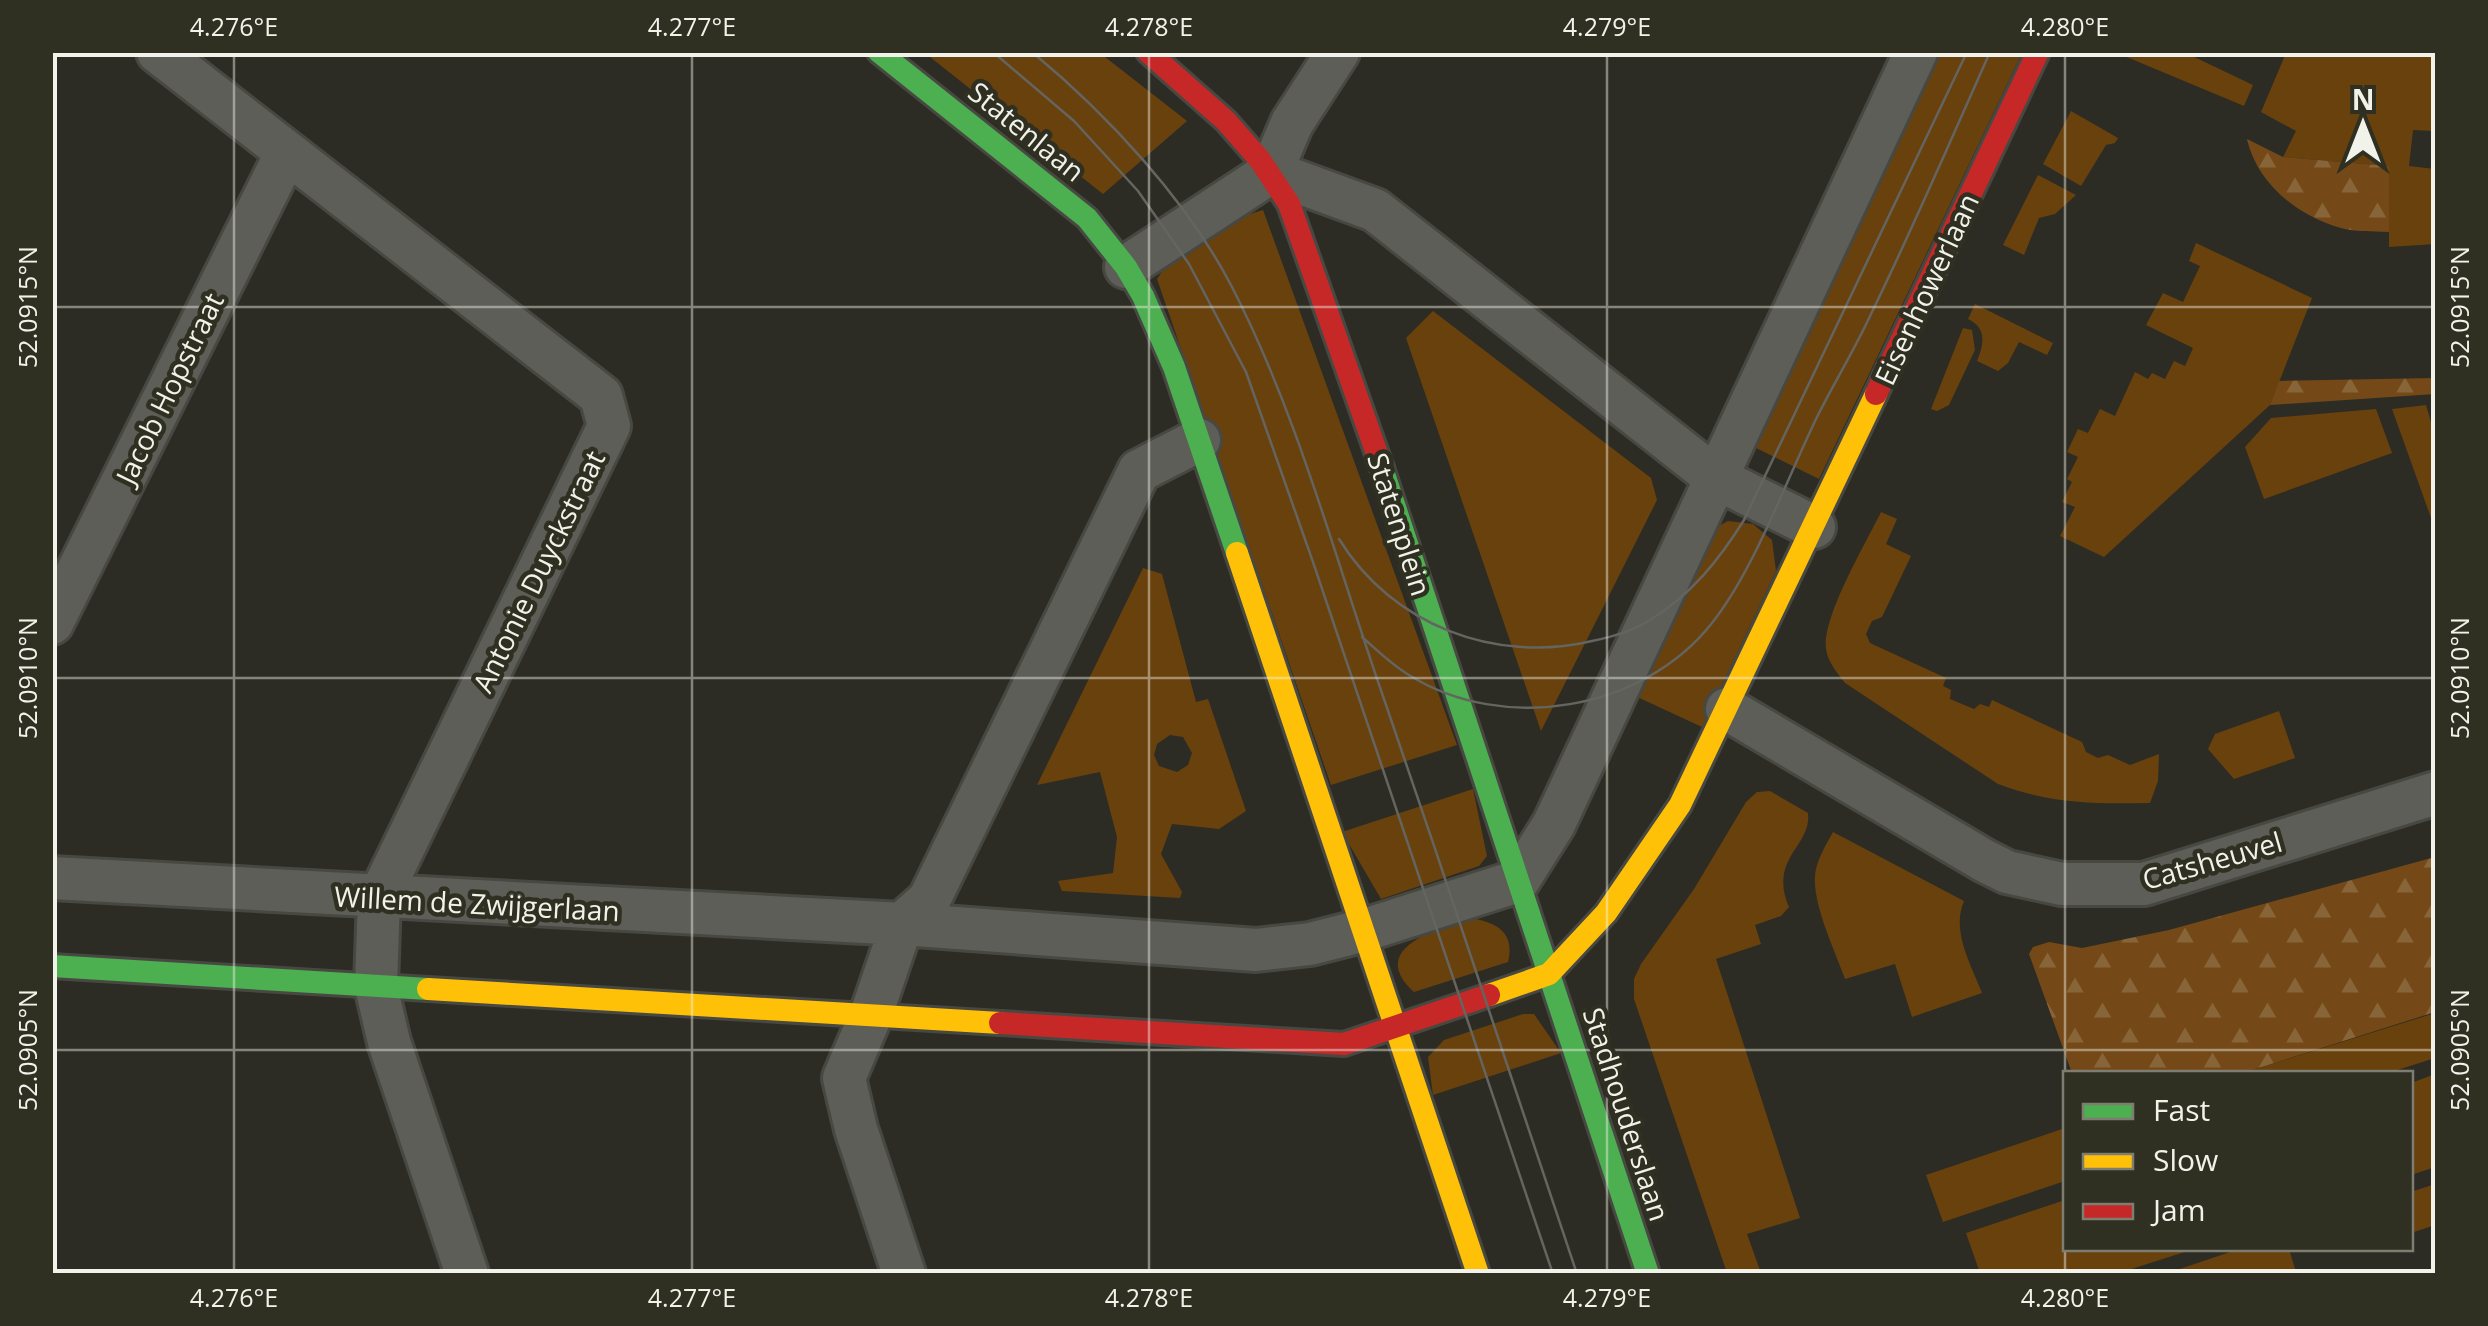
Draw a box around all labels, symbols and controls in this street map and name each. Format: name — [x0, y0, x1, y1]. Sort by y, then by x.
text: 4.276°E — [190, 9, 278, 43]
text: 4.277°E — [648, 9, 736, 43]
text: 4.278°E — [1105, 9, 1193, 43]
text: 4.279°E — [1563, 9, 1651, 43]
text: 4.280°E — [2021, 9, 2109, 43]
street label: Statenlaan — [961, 72, 1093, 190]
north arrow — [2313, 75, 2413, 175]
text: N — [2352, 80, 2374, 118]
street label: Eisenhowerlaan — [1865, 187, 1987, 391]
text: 52.0915°N — [10, 246, 44, 368]
text: 52.0915°N — [2442, 246, 2476, 368]
street label: Jacob Hopstraat — [105, 286, 232, 493]
street label: Antonie Duyckstraat — [463, 444, 613, 698]
street label: Statenplein — [1359, 448, 1441, 600]
text: 52.0910°N — [10, 617, 44, 739]
text: 52.0910°N — [2442, 617, 2476, 739]
street label: Catsheuvel — [2138, 822, 2286, 898]
street label: Willem de Zwijgerlaan — [333, 877, 621, 929]
text: 52.0905°N — [10, 989, 44, 1111]
text: 52.0905°N — [2442, 989, 2476, 1111]
street label: Stadhouderslaan — [1575, 1002, 1679, 1226]
legend — [2063, 1071, 2413, 1251]
text: Fast — [2153, 1089, 2210, 1130]
text: Slow — [2153, 1139, 2218, 1180]
text: Jam — [2150, 1189, 2206, 1230]
text: 4.276°E — [190, 1280, 278, 1314]
text: 4.277°E — [648, 1280, 736, 1314]
text: 4.278°E — [1105, 1280, 1193, 1314]
text: 4.279°E — [1563, 1280, 1651, 1314]
text: 4.280°E — [2021, 1280, 2109, 1314]

